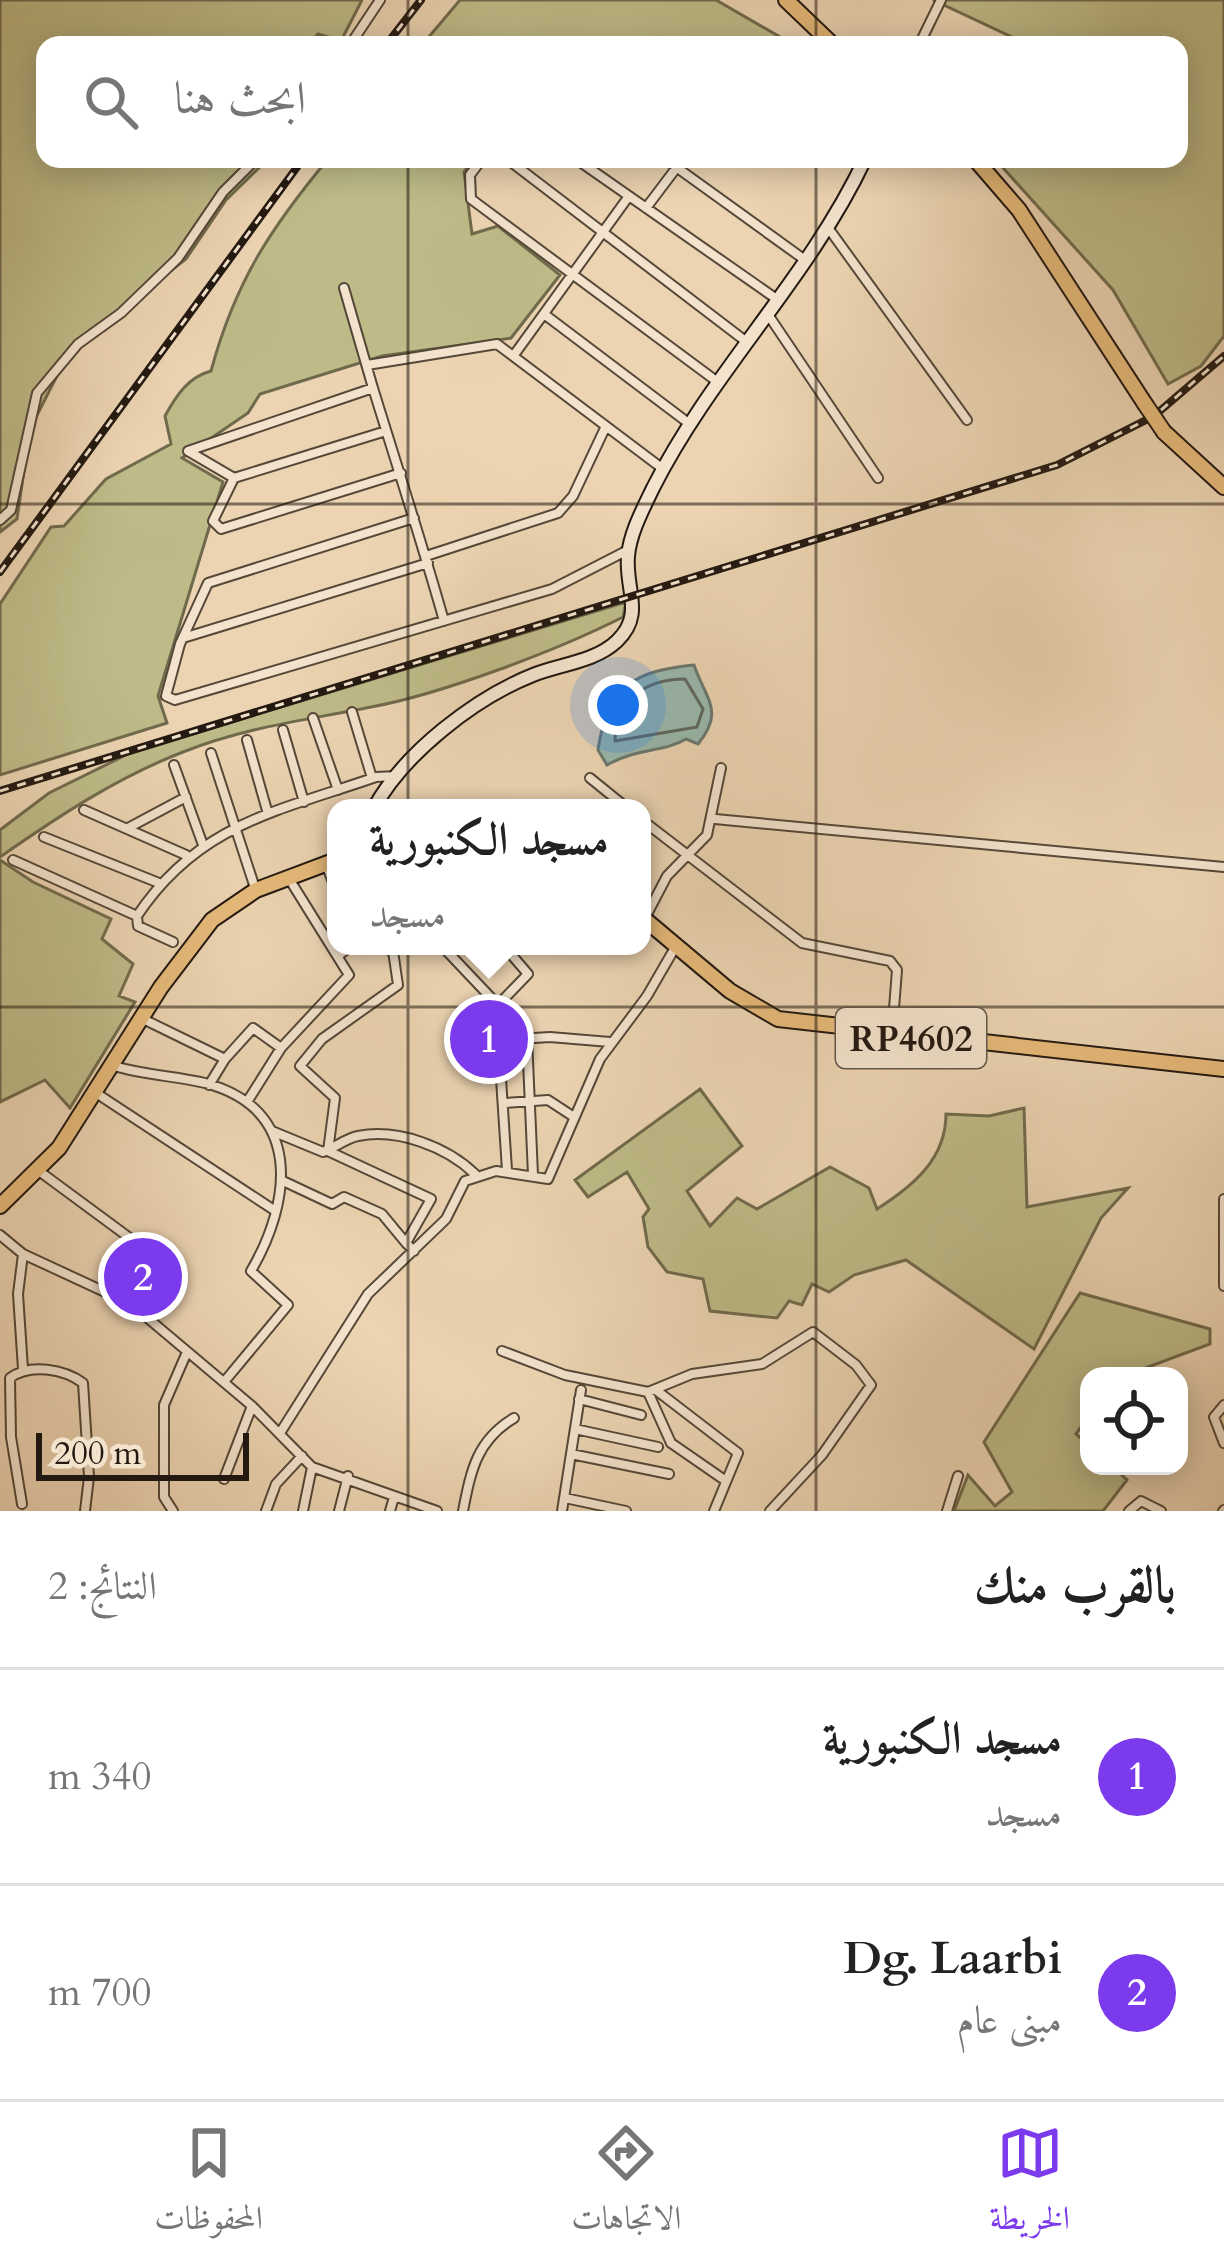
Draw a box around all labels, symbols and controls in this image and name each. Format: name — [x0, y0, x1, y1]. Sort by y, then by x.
search box — [36, 36, 1188, 168]
text: ابحث هنا — [174, 68, 306, 129]
icon: search — [78, 69, 144, 135]
your location — [588, 675, 648, 735]
popup — [327, 799, 651, 955]
text: مسجد الكنبورية — [369, 809, 609, 870]
text: مسجد — [369, 888, 446, 941]
pin: 1 — [450, 994, 528, 1084]
road number: RP4602 — [836, 1008, 986, 1068]
pin: 2 — [104, 1232, 182, 1322]
map controls — [1080, 1367, 1188, 1475]
button: locate — [1080, 1367, 1188, 1475]
scale bar — [36, 1427, 249, 1480]
text: 200 m — [54, 1431, 141, 1476]
text: بالقرب منك — [974, 1551, 1176, 1621]
text: النتائج: 2 — [48, 1560, 157, 1613]
text: مسجد الكنبورية — [823, 1708, 1062, 1769]
text: 340 m — [48, 1750, 151, 1803]
text: 1 — [1127, 1750, 1147, 1803]
text: مسجد — [985, 1787, 1062, 1840]
text: Dg. Laarbi — [843, 1928, 1062, 1989]
text: 700 m — [48, 1966, 151, 2019]
text: 2 — [1127, 1966, 1147, 2019]
text: مبنى عام — [957, 1994, 1062, 2047]
tab: المحفوظات — [154, 2120, 263, 2250]
tab: الاتجاهات — [571, 2120, 681, 2250]
tab: الخريطة — [990, 2120, 1070, 2250]

